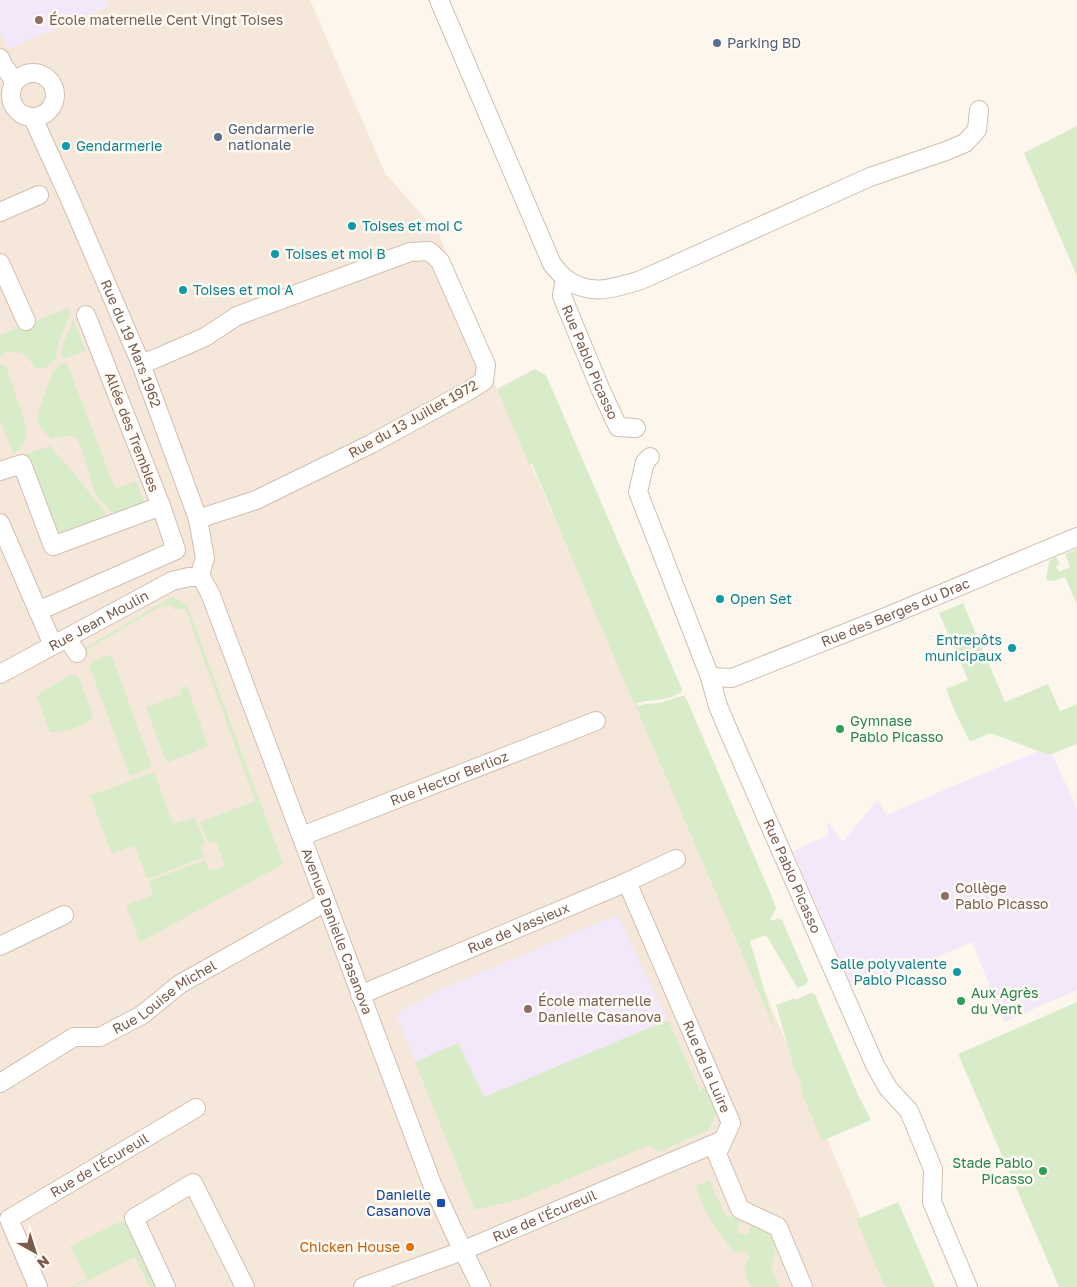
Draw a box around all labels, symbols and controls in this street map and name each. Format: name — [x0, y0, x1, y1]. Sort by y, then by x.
place label: École maternelle Cent Vingt Toises — [49, 11, 283, 28]
marker: École maternelle Cent Vingt Toises — [33, 14, 45, 26]
place label: Parking BD — [727, 34, 801, 51]
marker: Parking BD — [711, 37, 723, 49]
place label: Gendarmerie nationale — [228, 120, 314, 153]
marker: Gendarmerie nationale — [212, 131, 224, 143]
place label: Gendarmerie — [76, 137, 162, 154]
marker: Gendarmerie — [60, 140, 72, 152]
place label: Toises et moi C — [362, 217, 463, 234]
marker: Toises et moi C — [346, 220, 358, 232]
place label: Toises et moi B — [285, 245, 386, 262]
marker: Toises et moi B — [269, 248, 281, 260]
street label: Rue du 19 Mars 1962 — [98, 277, 165, 410]
place label: Toises et moi A — [193, 281, 294, 298]
marker: Toises et moi A — [177, 284, 189, 296]
street label: Rue Pablo Picasso — [559, 302, 622, 422]
street label: Allée des Trembles — [102, 369, 163, 494]
street label: Rue du 13 Juillet 1972 — [345, 376, 480, 461]
street label: Rue des Berges du Drac — [818, 574, 972, 650]
street label: Rue Jean Moulin — [45, 586, 151, 654]
place label: Open Set — [730, 590, 792, 607]
marker: Open Set — [714, 593, 726, 605]
place label: Entrepôts municipaux — [925, 631, 1002, 664]
marker: Entrepôts municipaux — [1006, 642, 1018, 654]
place label: Gymnase Pablo Picasso — [850, 712, 944, 745]
marker: Gymnase Pablo Picasso — [834, 723, 846, 735]
street label: Rue Hector Berlioz — [387, 747, 511, 809]
street label: Rue Pablo Picasso — [760, 816, 825, 936]
street label: Avenue Danielle Casanova — [299, 846, 377, 1017]
place label: Collège Pablo Picasso — [955, 879, 1049, 912]
marker: Collège Pablo Picasso — [939, 890, 951, 902]
street label: Rue de Vassieux — [465, 898, 572, 957]
place label: Salle polyvalente Pablo Picasso — [830, 955, 947, 988]
street label: Rue Louise Michel — [109, 956, 219, 1037]
marker: Salle polyvalente Pablo Picasso — [951, 966, 963, 978]
place label: Aux Agrès du Vent — [971, 984, 1038, 1017]
place label: École maternelle Danielle Casanova — [538, 992, 661, 1025]
marker: Aux Agrès du Vent — [955, 995, 967, 1007]
marker: École maternelle Danielle Casanova — [522, 1003, 534, 1015]
street label: Rue de la Luire — [680, 1018, 735, 1115]
street label: Rue de l'Écureuil — [47, 1129, 151, 1201]
place label: Stade Pablo Picasso — [952, 1154, 1033, 1187]
marker: Stade Pablo Picasso — [1037, 1165, 1049, 1177]
place label: Danielle Casanova — [366, 1186, 431, 1219]
street label: Rue de l'Écureuil — [490, 1186, 599, 1245]
marker: Danielle Casanova — [435, 1197, 447, 1209]
north arrow — [10, 1227, 60, 1277]
place label: Chicken House — [300, 1238, 400, 1255]
marker: Chicken House — [404, 1241, 416, 1253]
text: N — [34, 1253, 53, 1272]

